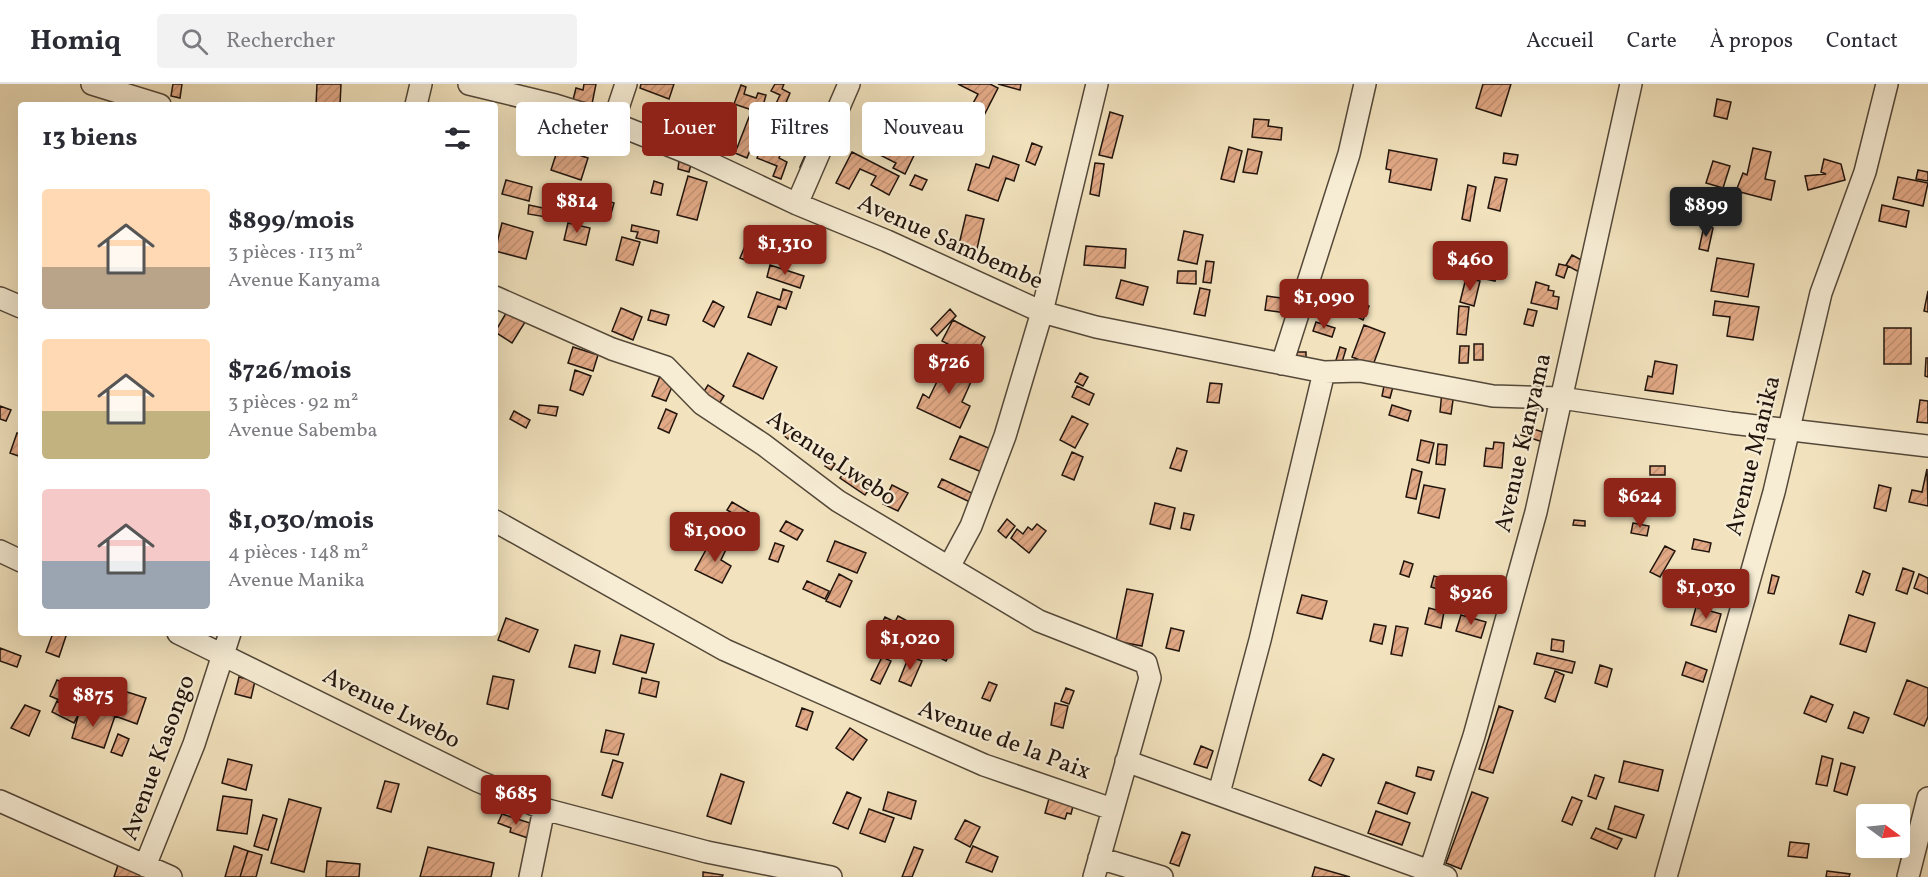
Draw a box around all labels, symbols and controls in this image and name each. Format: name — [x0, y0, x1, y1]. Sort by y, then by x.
search box — [157, 14, 577, 68]
text: Homiq — [30, 22, 121, 61]
icon: search — [178, 25, 211, 58]
text: Rechercher — [226, 26, 335, 57]
text: Accueil — [1526, 27, 1594, 56]
text: Carte — [1627, 27, 1677, 56]
text: À propos — [1710, 27, 1793, 56]
text: Contact — [1826, 27, 1898, 56]
chip: Acheter — [516, 102, 630, 156]
chip: Louer — [642, 102, 737, 156]
chip: Filtres — [749, 102, 850, 156]
chip: Nouveau — [862, 102, 985, 156]
text: 13 biens — [42, 120, 138, 156]
icon: filters — [441, 122, 474, 155]
pin: $814 — [541, 183, 613, 234]
street label: Avenue Sambembe — [852, 187, 1048, 299]
pin: $899 — [1670, 187, 1742, 238]
text: $814 — [556, 188, 598, 216]
text: $899 — [1684, 192, 1728, 220]
text: $899/mois — [228, 203, 355, 239]
icon: home — [90, 213, 162, 285]
pin: $1,310 — [736, 225, 834, 276]
text: $1,310 — [757, 230, 813, 258]
text: 3 pièces · 113 m² — [228, 239, 363, 267]
pin: $460 — [1434, 241, 1506, 292]
text: $460 — [1447, 246, 1493, 274]
text: Avenue Kanyama — [228, 267, 381, 295]
pin: $1,090 — [1275, 279, 1373, 330]
text: $1,090 — [1294, 284, 1354, 312]
pin: $726 — [913, 344, 985, 395]
text: $726 — [928, 349, 970, 377]
street label: Avenue Kanyama — [1487, 350, 1561, 536]
text: $726/mois — [228, 353, 352, 389]
icon: home — [90, 363, 162, 435]
street label: Avenue Manika — [1718, 372, 1790, 540]
text: 3 pièces · 92 m² — [228, 389, 358, 417]
street label: Avenue Lwebo — [759, 403, 903, 515]
text: Avenue Sabemba — [228, 417, 377, 445]
pin: $624 — [1604, 478, 1676, 529]
text: $624 — [1618, 483, 1662, 511]
text: $1,030/mois — [228, 503, 374, 539]
pin: $1,000 — [666, 512, 764, 563]
icon: home — [90, 513, 162, 585]
text: $1,000 — [684, 517, 746, 545]
text: 4 pièces · 148 m² — [228, 539, 368, 567]
text: Avenue Manika — [228, 567, 365, 595]
pin: $1,030 — [1657, 569, 1755, 620]
text: $1,030 — [1676, 574, 1736, 602]
pin: $926 — [1435, 575, 1507, 626]
text: $926 — [1449, 580, 1493, 608]
pin: $1,020 — [861, 620, 959, 671]
text: $1,020 — [880, 625, 940, 653]
street label: Avenue Lwebo — [316, 660, 466, 758]
street label: Avenue Kasongo — [113, 670, 205, 846]
pin: $875 — [57, 677, 129, 728]
text: $875 — [72, 682, 114, 710]
street label: Avenue de la Paix — [913, 692, 1095, 790]
pin: $685 — [480, 775, 552, 826]
text: $685 — [495, 780, 537, 808]
north arrow — [1856, 804, 1910, 858]
map controls — [1856, 804, 1910, 858]

